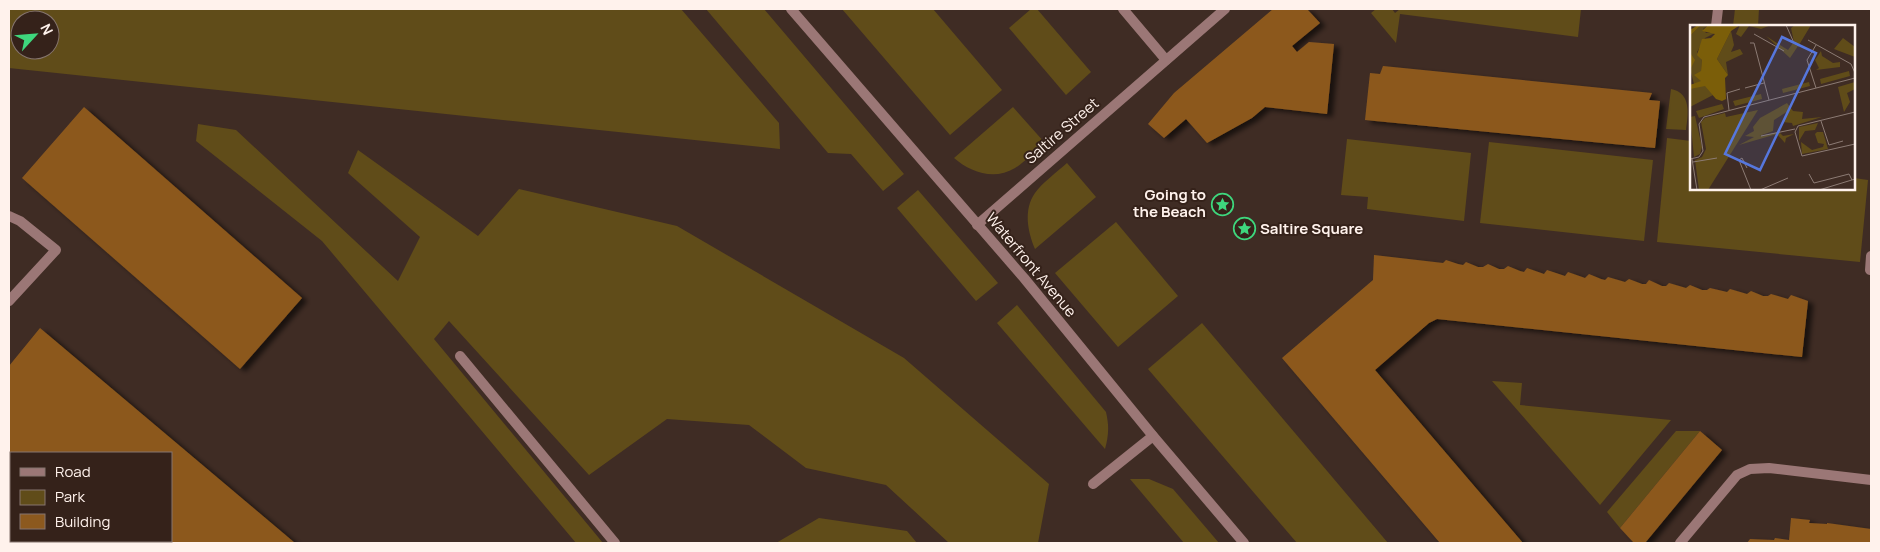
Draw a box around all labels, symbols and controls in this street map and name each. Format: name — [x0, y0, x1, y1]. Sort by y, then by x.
north arrow — [10, 10, 60, 60]
text: N — [36, 20, 58, 38]
inset map — [1690, 25, 1855, 190]
street label: Saltire Street — [1020, 93, 1103, 169]
place label: Going to the Beach — [1133, 184, 1206, 222]
place icon: Going to the Beach — [1210, 192, 1234, 216]
street label: Waterfront Avenue — [981, 208, 1081, 322]
place icon: Saltire Square — [1232, 217, 1256, 241]
place label: Saltire Square — [1260, 218, 1363, 239]
legend — [10, 452, 172, 542]
text: Road — [55, 461, 91, 482]
text: Park — [55, 486, 85, 507]
text: Building — [55, 511, 110, 532]

